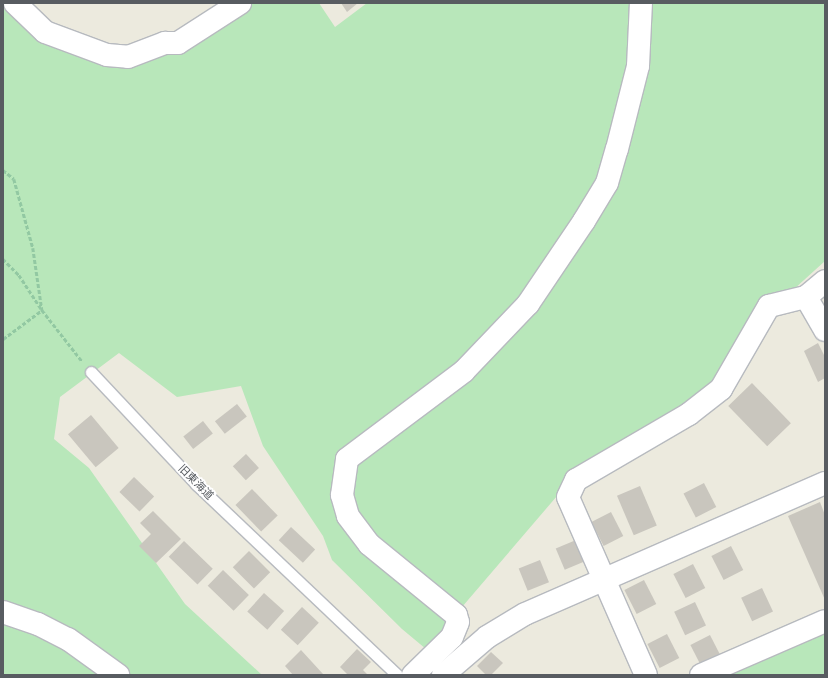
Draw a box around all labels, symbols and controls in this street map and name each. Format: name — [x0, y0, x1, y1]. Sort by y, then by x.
street label: 旧東海道 — [176, 462, 216, 502]

